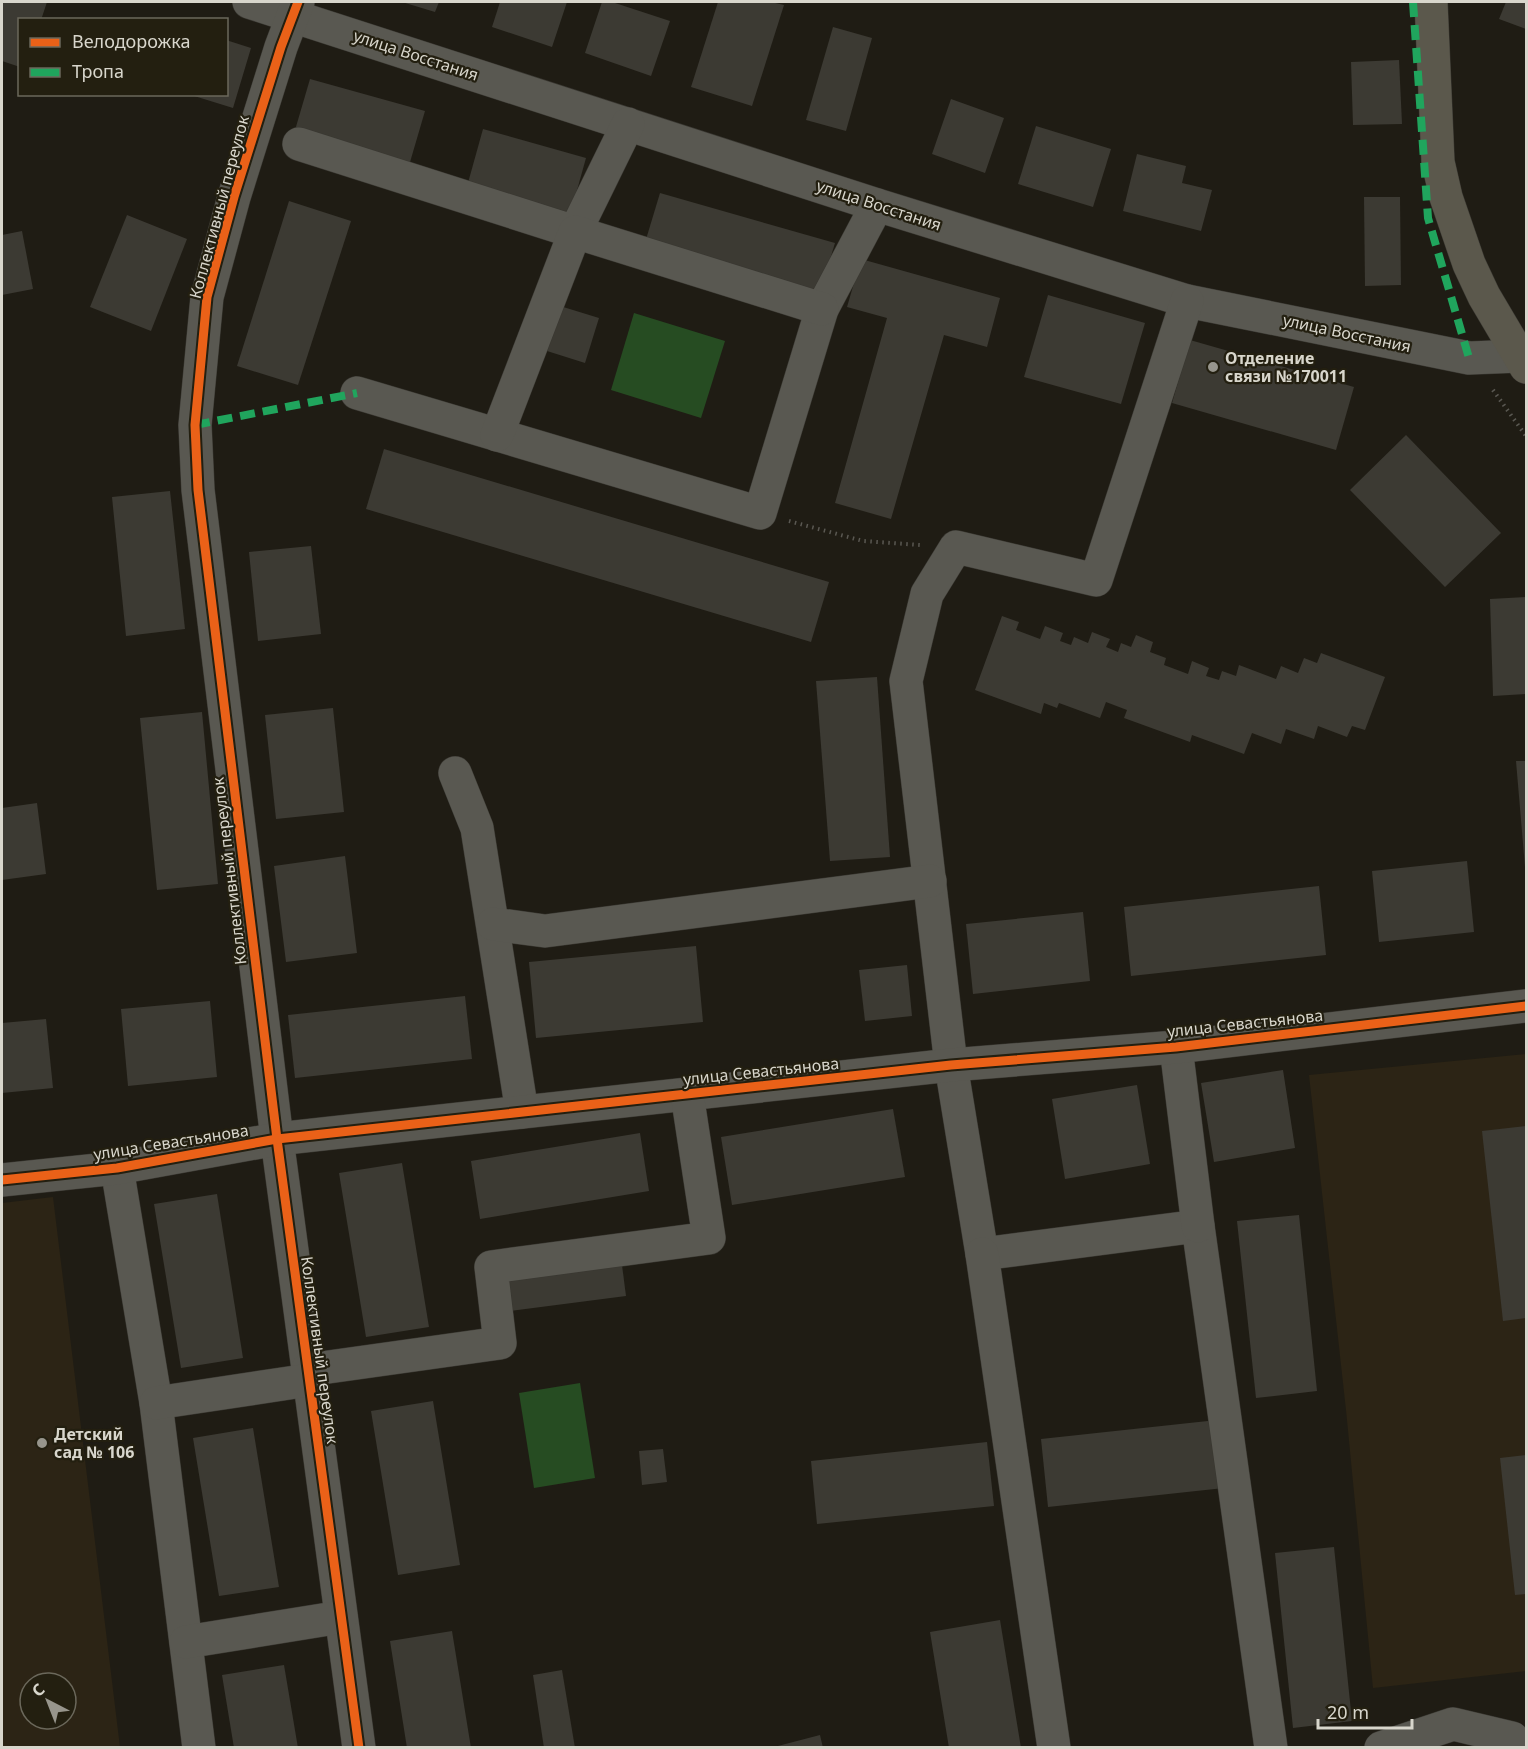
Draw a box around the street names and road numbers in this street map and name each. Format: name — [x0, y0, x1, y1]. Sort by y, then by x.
street label: улица Восстания — [351, 24, 481, 86]
street label: Коллективный переулок — [184, 112, 254, 301]
street label: улица Восстания — [814, 174, 944, 236]
street label: улица Восстания — [1281, 309, 1413, 357]
street label: Коллективный переулок — [207, 775, 251, 966]
street label: улица Севастьянова — [1166, 1004, 1324, 1042]
street label: улица Севастьянова — [682, 1052, 840, 1090]
street label: улица Севастьянова — [92, 1119, 250, 1165]
street label: Коллективный переулок — [296, 1255, 344, 1446]

